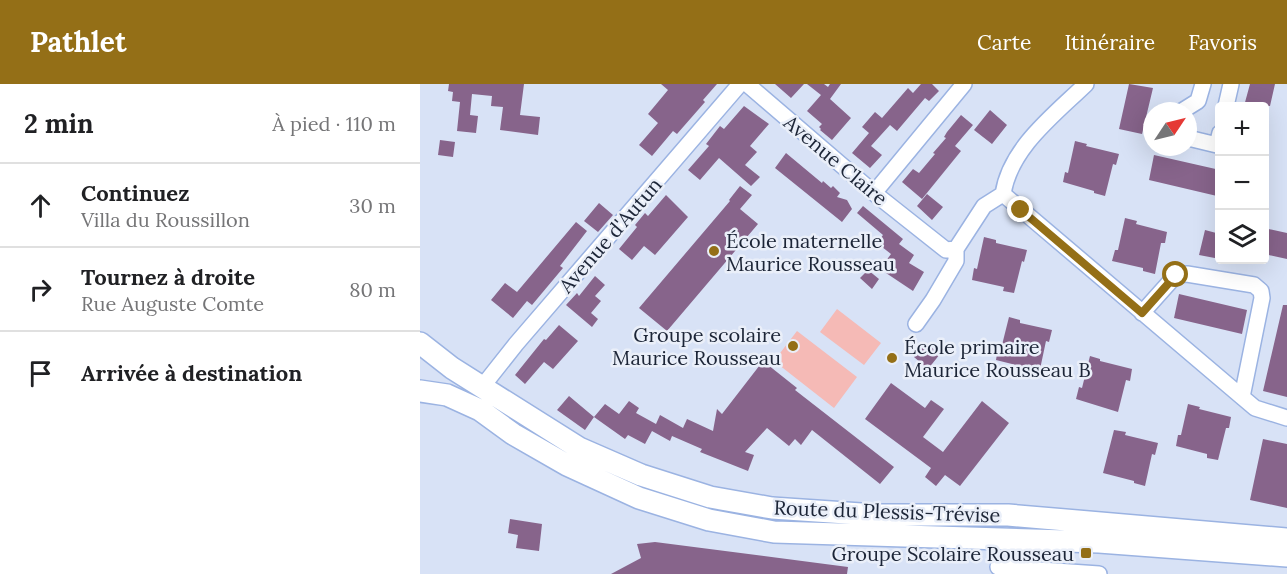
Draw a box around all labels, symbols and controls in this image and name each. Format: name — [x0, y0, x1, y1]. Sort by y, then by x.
text: Pathlet — [30, 24, 127, 60]
text: Carte — [977, 29, 1031, 56]
text: Itinéraire — [1064, 29, 1155, 56]
text: Favoris — [1188, 29, 1257, 56]
north arrow — [1143, 102, 1197, 156]
map controls — [1215, 102, 1269, 264]
button: + — [1215, 102, 1269, 156]
text: 2 min — [24, 107, 94, 140]
street label: Avenue Claire — [778, 109, 893, 211]
text: À pied · 110 m — [272, 111, 396, 136]
button: − — [1215, 156, 1269, 210]
street label: Avenue d'Autun — [552, 172, 667, 299]
text: Continuez — [81, 179, 189, 207]
icon: ahead — [24, 189, 57, 222]
text: 30 m — [349, 193, 396, 218]
route end — [1007, 196, 1033, 222]
text: Villa du Roussillon — [81, 207, 250, 232]
button: layers — [1215, 210, 1269, 264]
place label: École maternelle Maurice Rousseau — [726, 228, 895, 276]
marker: École maternelle Maurice Rousseau — [707, 244, 721, 258]
route start — [1162, 261, 1188, 287]
text: Tournez à droite — [81, 263, 255, 291]
icon: right — [24, 273, 57, 306]
text: 80 m — [349, 277, 396, 302]
text: Rue Auguste Comte — [81, 291, 264, 316]
place label: Groupe scolaire Maurice Rousseau — [612, 322, 781, 370]
place label: École primaire Maurice Rousseau B — [904, 334, 1091, 382]
marker: Groupe scolaire Maurice Rousseau — [786, 339, 800, 353]
marker: École primaire Maurice Rousseau B — [885, 351, 899, 365]
icon: arrive — [24, 357, 57, 390]
text: Arrivée à destination — [81, 359, 302, 387]
street label: Route du Plessis-Trévise — [773, 495, 1001, 527]
place label: Groupe Scolaire Rousseau — [831, 541, 1074, 566]
marker: Groupe Scolaire Rousseau — [1079, 546, 1093, 560]

